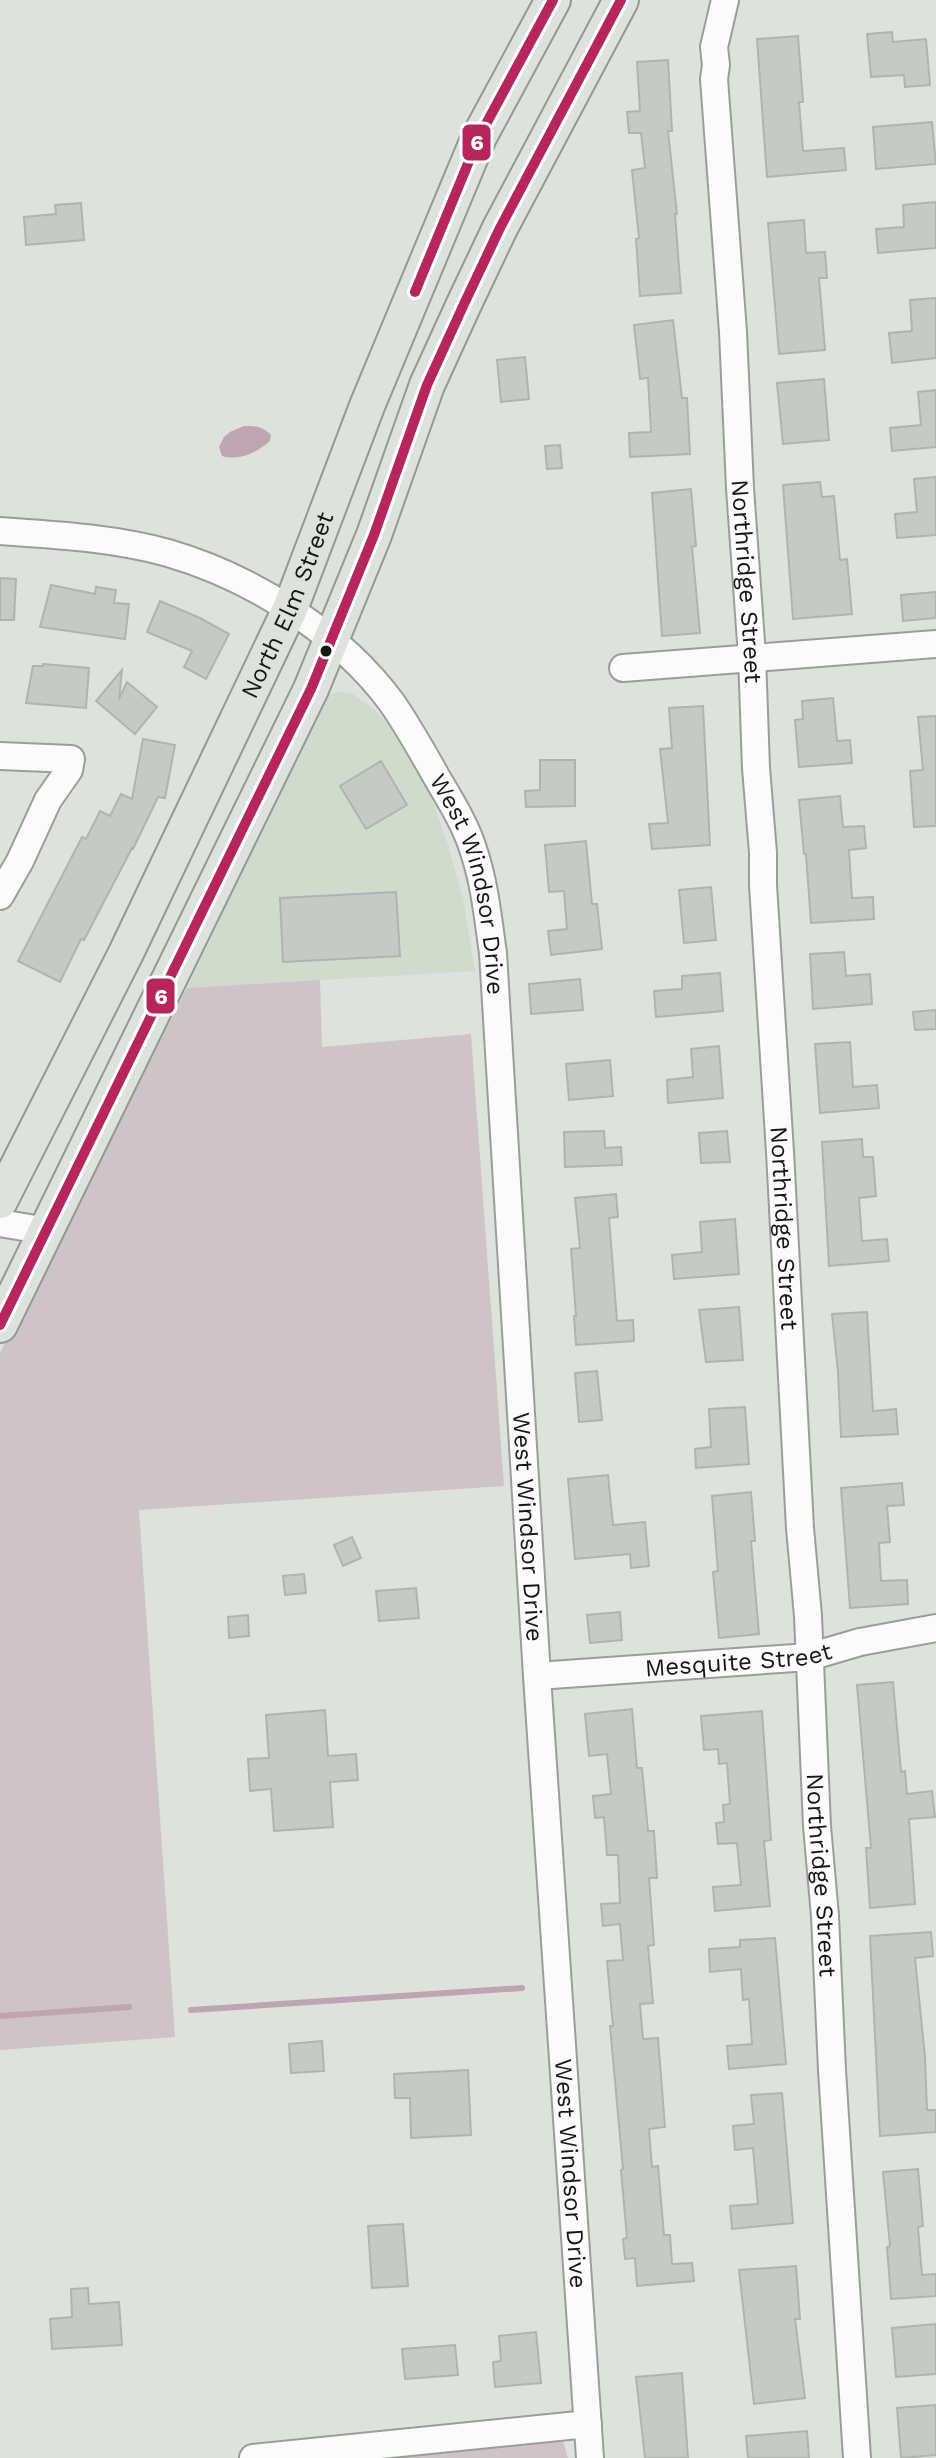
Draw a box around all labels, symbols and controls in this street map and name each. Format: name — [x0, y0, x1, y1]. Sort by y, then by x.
line badge: 6 — [461, 123, 492, 162]
text: 6 — [470, 130, 484, 155]
street label: Northridge Street — [725, 479, 767, 684]
street label: North Elm Street — [235, 508, 340, 703]
unlabelled marker — [318, 643, 334, 659]
street label: West Windsor Drive — [424, 769, 510, 996]
line badge: 6 — [145, 977, 176, 1015]
text: 6 — [154, 984, 168, 1009]
street label: Northridge Street — [764, 1125, 803, 1331]
street label: West Windsor Drive — [507, 1411, 549, 1643]
street label: Mesquite Street — [644, 1637, 835, 1682]
street label: Northridge Street — [801, 1773, 842, 1978]
street label: West Windsor Drive — [549, 2058, 592, 2289]

